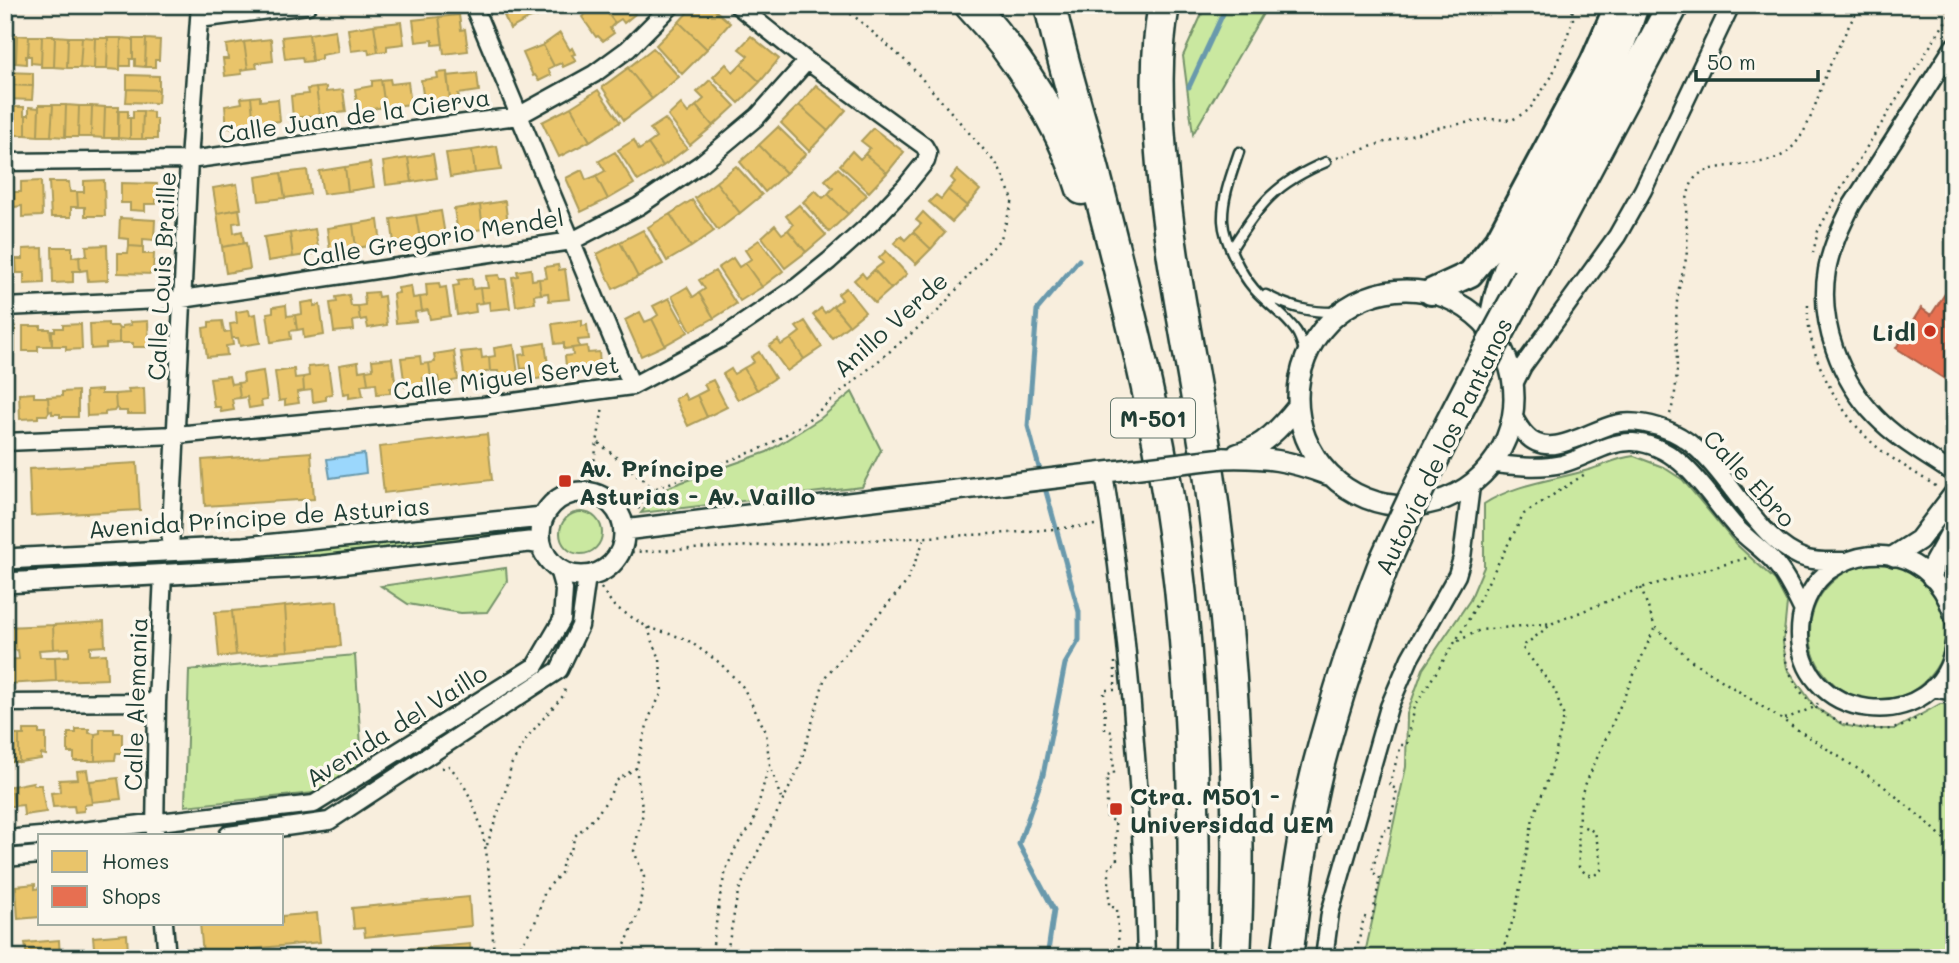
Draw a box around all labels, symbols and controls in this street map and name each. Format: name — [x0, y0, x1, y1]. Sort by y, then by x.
scale bar — [1696, 38, 1819, 82]
text: 50 m — [1707, 48, 1756, 75]
street label: Calle Juan de la Cierva — [216, 81, 492, 149]
street label: Calle Louis Braille — [140, 171, 182, 381]
street label: Calle Gregorio Mendel — [300, 201, 566, 273]
street label: Anillo Verde — [826, 264, 954, 384]
street label: Autovía de los Pantanos — [1367, 312, 1519, 580]
place label: Lidl — [1872, 316, 1916, 347]
marker: Lidl — [1922, 323, 1938, 339]
street label: Calle Miguel Servet — [391, 348, 621, 406]
road number: M-501 — [1111, 398, 1195, 438]
street label: Calle Ebro — [1697, 423, 1803, 533]
place label: Av. Príncipe Asturias - Av. Vaillo — [579, 452, 815, 511]
marker: Av. Príncipe Asturias - Av. Vaillo — [557, 473, 573, 489]
street label: Avenida Príncipe de Asturias — [87, 490, 431, 544]
street label: Calle Alemania — [116, 617, 154, 791]
street label: Avenida del Vaillo — [300, 657, 492, 793]
place label: Ctra. M501 - Universidad UEM — [1130, 780, 1334, 839]
marker: Ctra. M501 - Universidad UEM — [1108, 801, 1124, 817]
legend — [38, 834, 284, 925]
text: Homes — [102, 847, 169, 874]
text: Shops — [102, 882, 161, 909]

